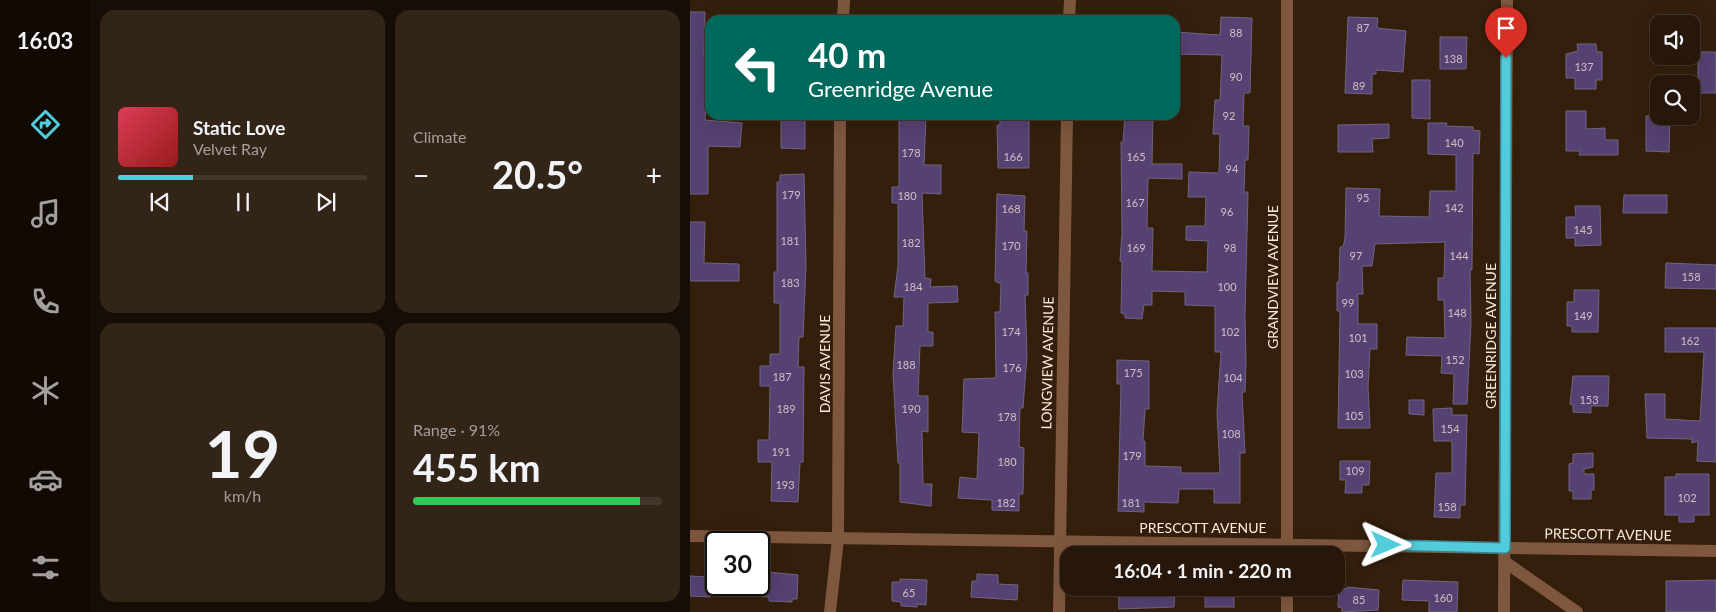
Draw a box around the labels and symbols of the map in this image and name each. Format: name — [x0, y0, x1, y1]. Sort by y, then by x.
pin — [1485, 7, 1527, 58]
house number: 87 — [1357, 21, 1369, 34]
house number: 88 — [1230, 26, 1242, 39]
house number: 138 — [1443, 52, 1463, 65]
house number: 137 — [1574, 60, 1594, 73]
house number: 90 — [1230, 70, 1243, 83]
house number: 89 — [1353, 79, 1365, 92]
house number: 92 — [1223, 109, 1235, 122]
house number: 140 — [1444, 136, 1464, 149]
house number: 178 — [901, 146, 921, 159]
house number: 166 — [1003, 150, 1023, 163]
house number: 165 — [1126, 150, 1146, 163]
house number: 94 — [1226, 162, 1239, 175]
house number: 179 — [781, 188, 801, 201]
house number: 180 — [897, 189, 917, 202]
house number: 95 — [1357, 191, 1369, 204]
house number: 167 — [1125, 196, 1145, 209]
house number: 142 — [1444, 201, 1464, 214]
house number: 168 — [1001, 202, 1021, 215]
house number: 96 — [1221, 205, 1233, 218]
street label: GRANDVIEW AVENUE — [1264, 205, 1281, 349]
house number: 145 — [1573, 223, 1593, 236]
house number: 181 — [780, 234, 800, 247]
house number: 182 — [901, 236, 921, 249]
house number: 170 — [1001, 239, 1021, 252]
house number: 169 — [1126, 241, 1146, 254]
house number: 98 — [1224, 241, 1236, 254]
house number: 97 — [1350, 249, 1362, 262]
house number: 144 — [1449, 249, 1469, 262]
street label: GREENRIDGE AVENUE — [1482, 263, 1499, 409]
house number: 158 — [1681, 270, 1701, 283]
house number: 183 — [780, 276, 800, 289]
house number: 184 — [903, 280, 923, 293]
house number: 100 — [1217, 280, 1237, 293]
street label: LONGVIEW AVENUE — [1037, 296, 1057, 430]
house number: 99 — [1342, 296, 1354, 309]
house number: 148 — [1447, 306, 1467, 319]
house number: 149 — [1573, 309, 1593, 322]
street label: DAVIS AVENUE — [816, 315, 833, 413]
house number: 174 — [1001, 325, 1021, 338]
house number: 102 — [1220, 325, 1240, 338]
house number: 101 — [1348, 331, 1368, 344]
house number: 162 — [1680, 334, 1700, 347]
house number: 152 — [1445, 353, 1465, 366]
house number: 188 — [896, 358, 916, 371]
house number: 176 — [1002, 361, 1022, 374]
house number: 175 — [1123, 366, 1143, 379]
house number: 103 — [1344, 367, 1364, 380]
house number: 187 — [772, 370, 792, 383]
house number: 104 — [1223, 371, 1243, 384]
house number: 153 — [1579, 393, 1599, 406]
house number: 189 — [776, 402, 796, 415]
house number: 190 — [901, 402, 921, 415]
house number: 105 — [1344, 409, 1364, 422]
house number: 178 — [997, 410, 1017, 423]
house number: 154 — [1440, 422, 1460, 435]
house number: 108 — [1221, 427, 1241, 440]
house number: 191 — [771, 445, 791, 458]
house number: 179 — [1122, 449, 1142, 462]
house number: 180 — [997, 455, 1017, 468]
house number: 109 — [1345, 464, 1365, 477]
house number: 193 — [775, 478, 795, 491]
house number: 102 — [1677, 491, 1697, 504]
house number: 182 — [996, 496, 1016, 509]
house number: 181 — [1121, 496, 1141, 509]
house number: 158 — [1437, 500, 1457, 513]
position arrow — [1359, 518, 1411, 570]
street label: PRESCOTT AVENUE — [1139, 519, 1267, 536]
street label: PRESCOTT AVENUE — [1544, 524, 1672, 544]
speed limit sign: 30 — [705, 531, 770, 596]
house number: 65 — [903, 586, 915, 599]
house number: 160 — [1433, 591, 1453, 604]
house number: 85 — [1353, 593, 1365, 606]

